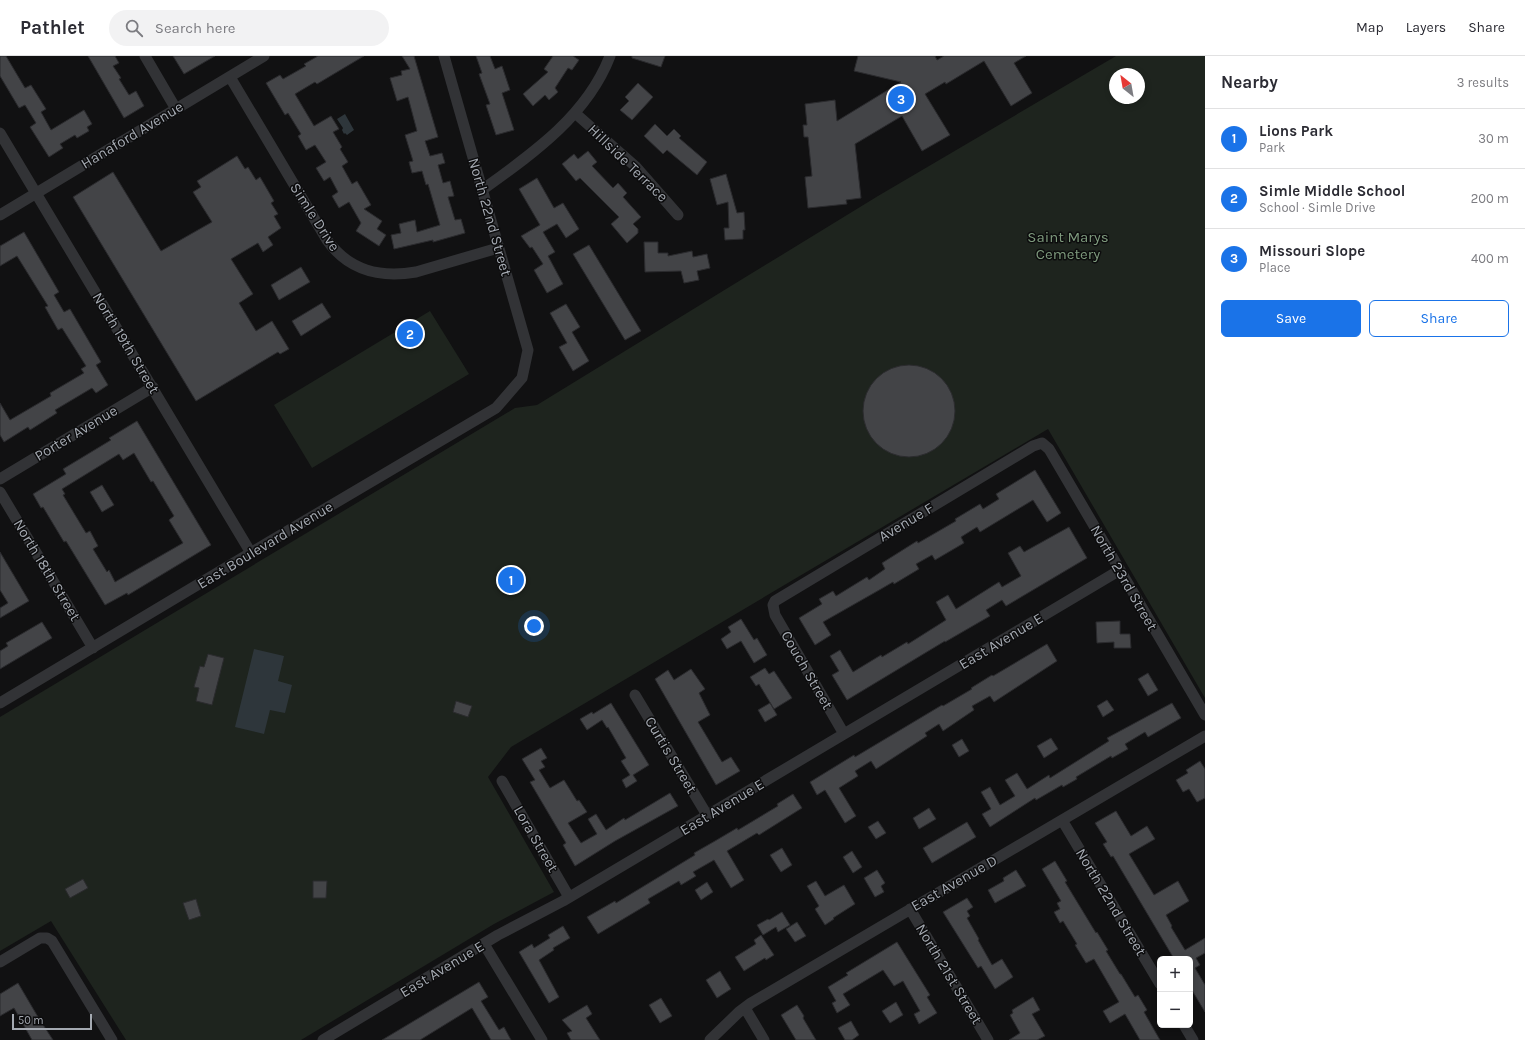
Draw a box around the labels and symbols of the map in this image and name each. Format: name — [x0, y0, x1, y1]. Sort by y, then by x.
north arrow — [1109, 68, 1145, 104]
pin: 3 — [888, 84, 914, 114]
street label: Hanaford Avenue — [78, 97, 186, 173]
street label: Hillside Terrace — [584, 120, 672, 206]
street label: North 22nd Street — [465, 156, 516, 279]
street label: Simle Drive — [286, 179, 344, 255]
park label: Saint Marys Cemetery — [1027, 228, 1109, 263]
street label: North 19th Street — [89, 289, 164, 397]
pin: 2 — [397, 319, 423, 349]
street label: Porter Avenue — [31, 401, 121, 465]
street label: East Boulevard Avenue — [194, 497, 336, 593]
street label: Avenue F — [875, 499, 937, 545]
street label: North 18th Street — [9, 516, 85, 625]
street label: North 23rd Street — [1087, 522, 1162, 634]
pin: 1 — [498, 565, 524, 595]
street label: East Avenue E — [956, 609, 1046, 673]
your location — [524, 616, 544, 636]
street label: Couch Street — [777, 627, 837, 713]
street label: Curtis Street — [641, 713, 701, 797]
street label: East Avenue E — [677, 775, 767, 839]
street label: Lora Street — [510, 803, 562, 876]
street label: North 22nd Street — [1072, 845, 1150, 959]
street label: East Avenue D — [908, 851, 1000, 915]
street label: North 21st Street — [912, 920, 986, 1028]
street label: East Avenue E — [397, 937, 487, 1001]
scale bar — [12, 1012, 92, 1031]

